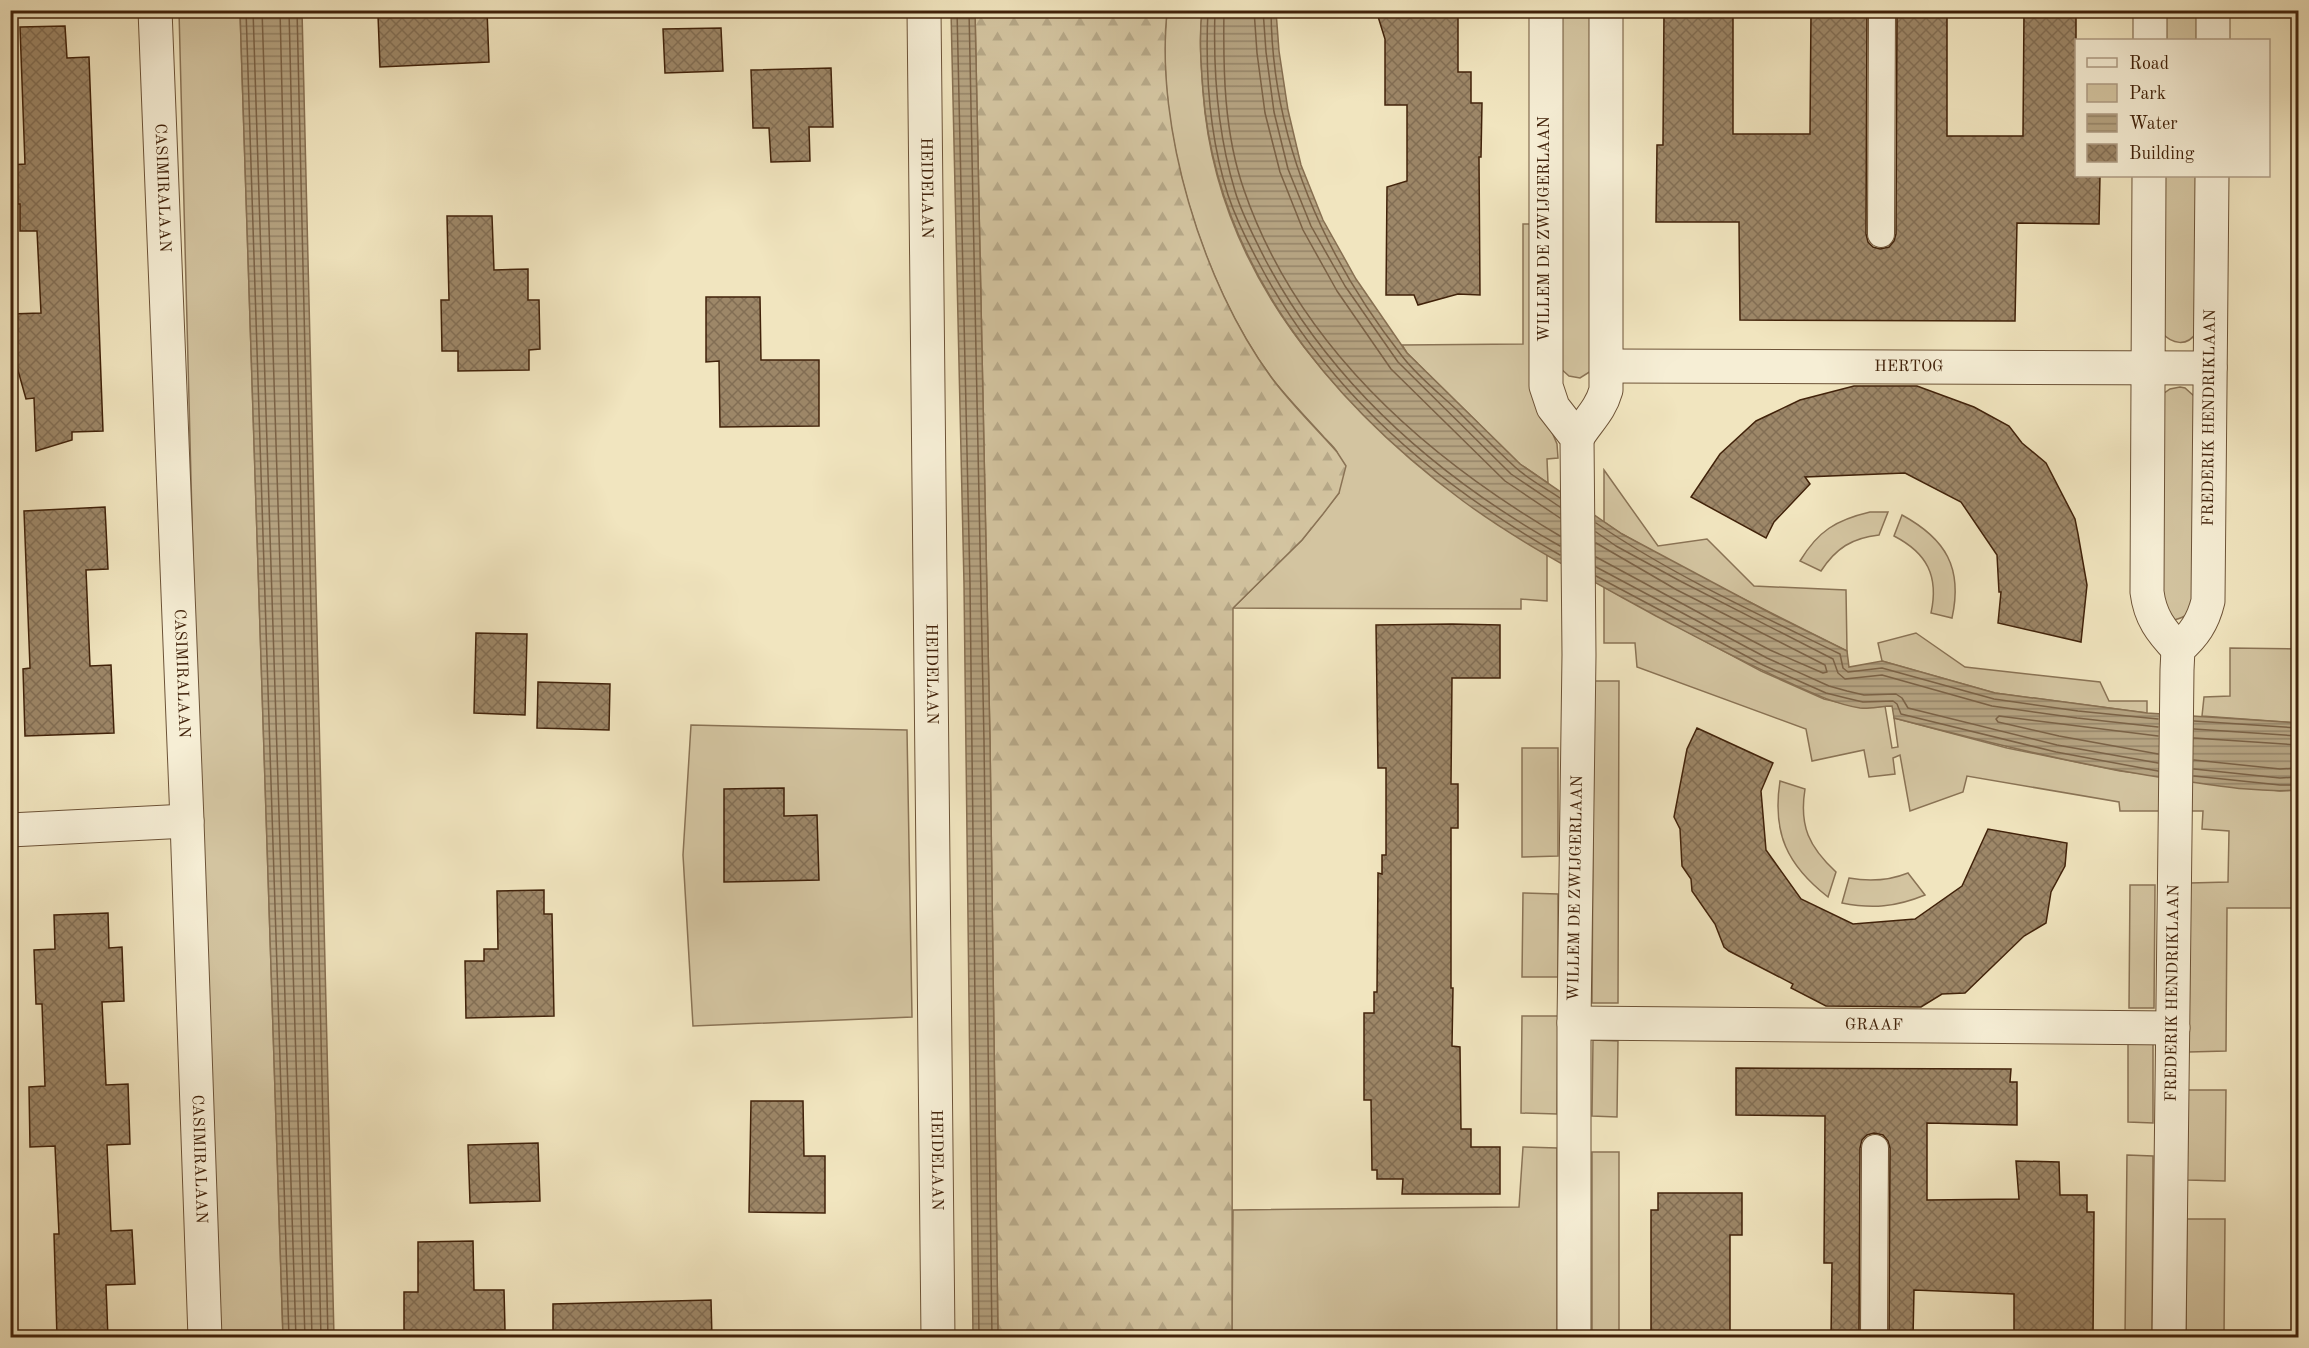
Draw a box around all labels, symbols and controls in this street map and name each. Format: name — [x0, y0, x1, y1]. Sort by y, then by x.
legend — [2075, 39, 2270, 177]
text: Road — [2129, 55, 2169, 73]
text: Park — [2129, 85, 2166, 103]
text: Water — [2129, 115, 2178, 133]
street label: WILLEM DE ZWIJGERLAAN — [1537, 116, 1553, 342]
street label: CASIMIRALAAN — [151, 123, 173, 253]
street label: HEIDELAAN — [917, 137, 934, 239]
text: Building — [2129, 145, 2195, 163]
street label: FREDERIK HENDRIKLAAN — [2201, 309, 2219, 526]
street label: HERTOG — [1874, 359, 1944, 375]
street label: CASIMIRALAAN — [171, 609, 192, 738]
street label: HEIDELAAN — [922, 623, 940, 725]
street label: WILLEM DE ZWIJGERLAAN — [1566, 775, 1586, 1001]
street label: FREDERIK HENDRIKLAAN — [2164, 884, 2182, 1102]
street label: GRAAF — [1845, 1017, 1903, 1034]
street label: CASIMIRALAAN — [189, 1094, 209, 1224]
street label: HEIDELAAN — [928, 1109, 945, 1211]

